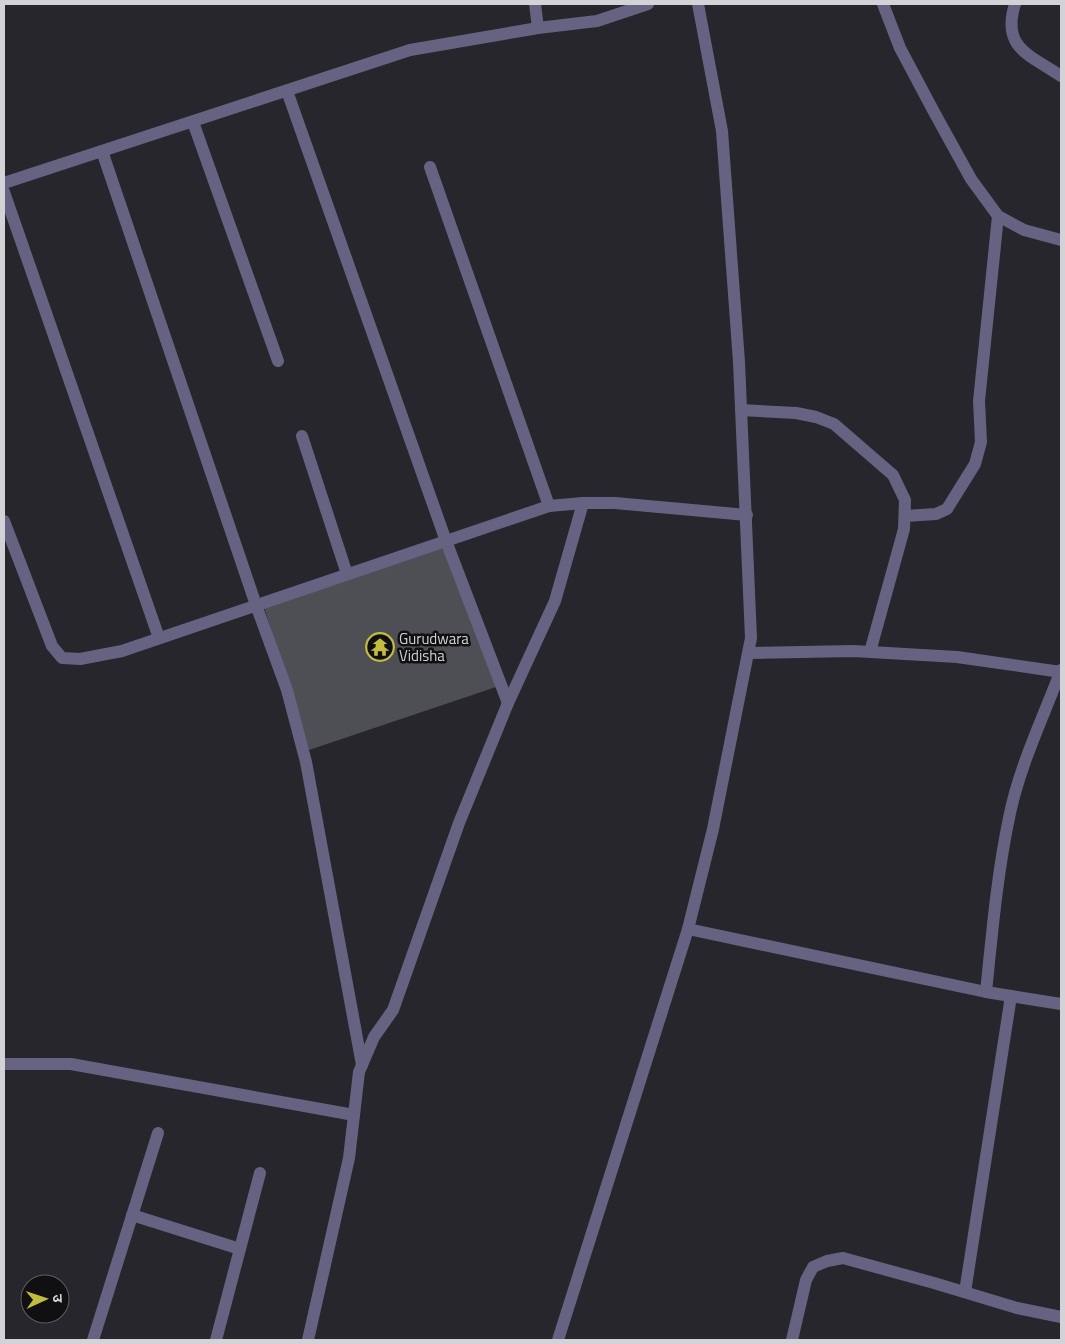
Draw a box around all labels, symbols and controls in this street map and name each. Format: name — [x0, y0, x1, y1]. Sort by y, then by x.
place label: Gurudwara Vidisha — [399, 627, 469, 667]
temple icon: Gurudwara Vidisha — [365, 632, 395, 662]
north arrow — [20, 1274, 70, 1324]
text: उ — [48, 1294, 69, 1304]

